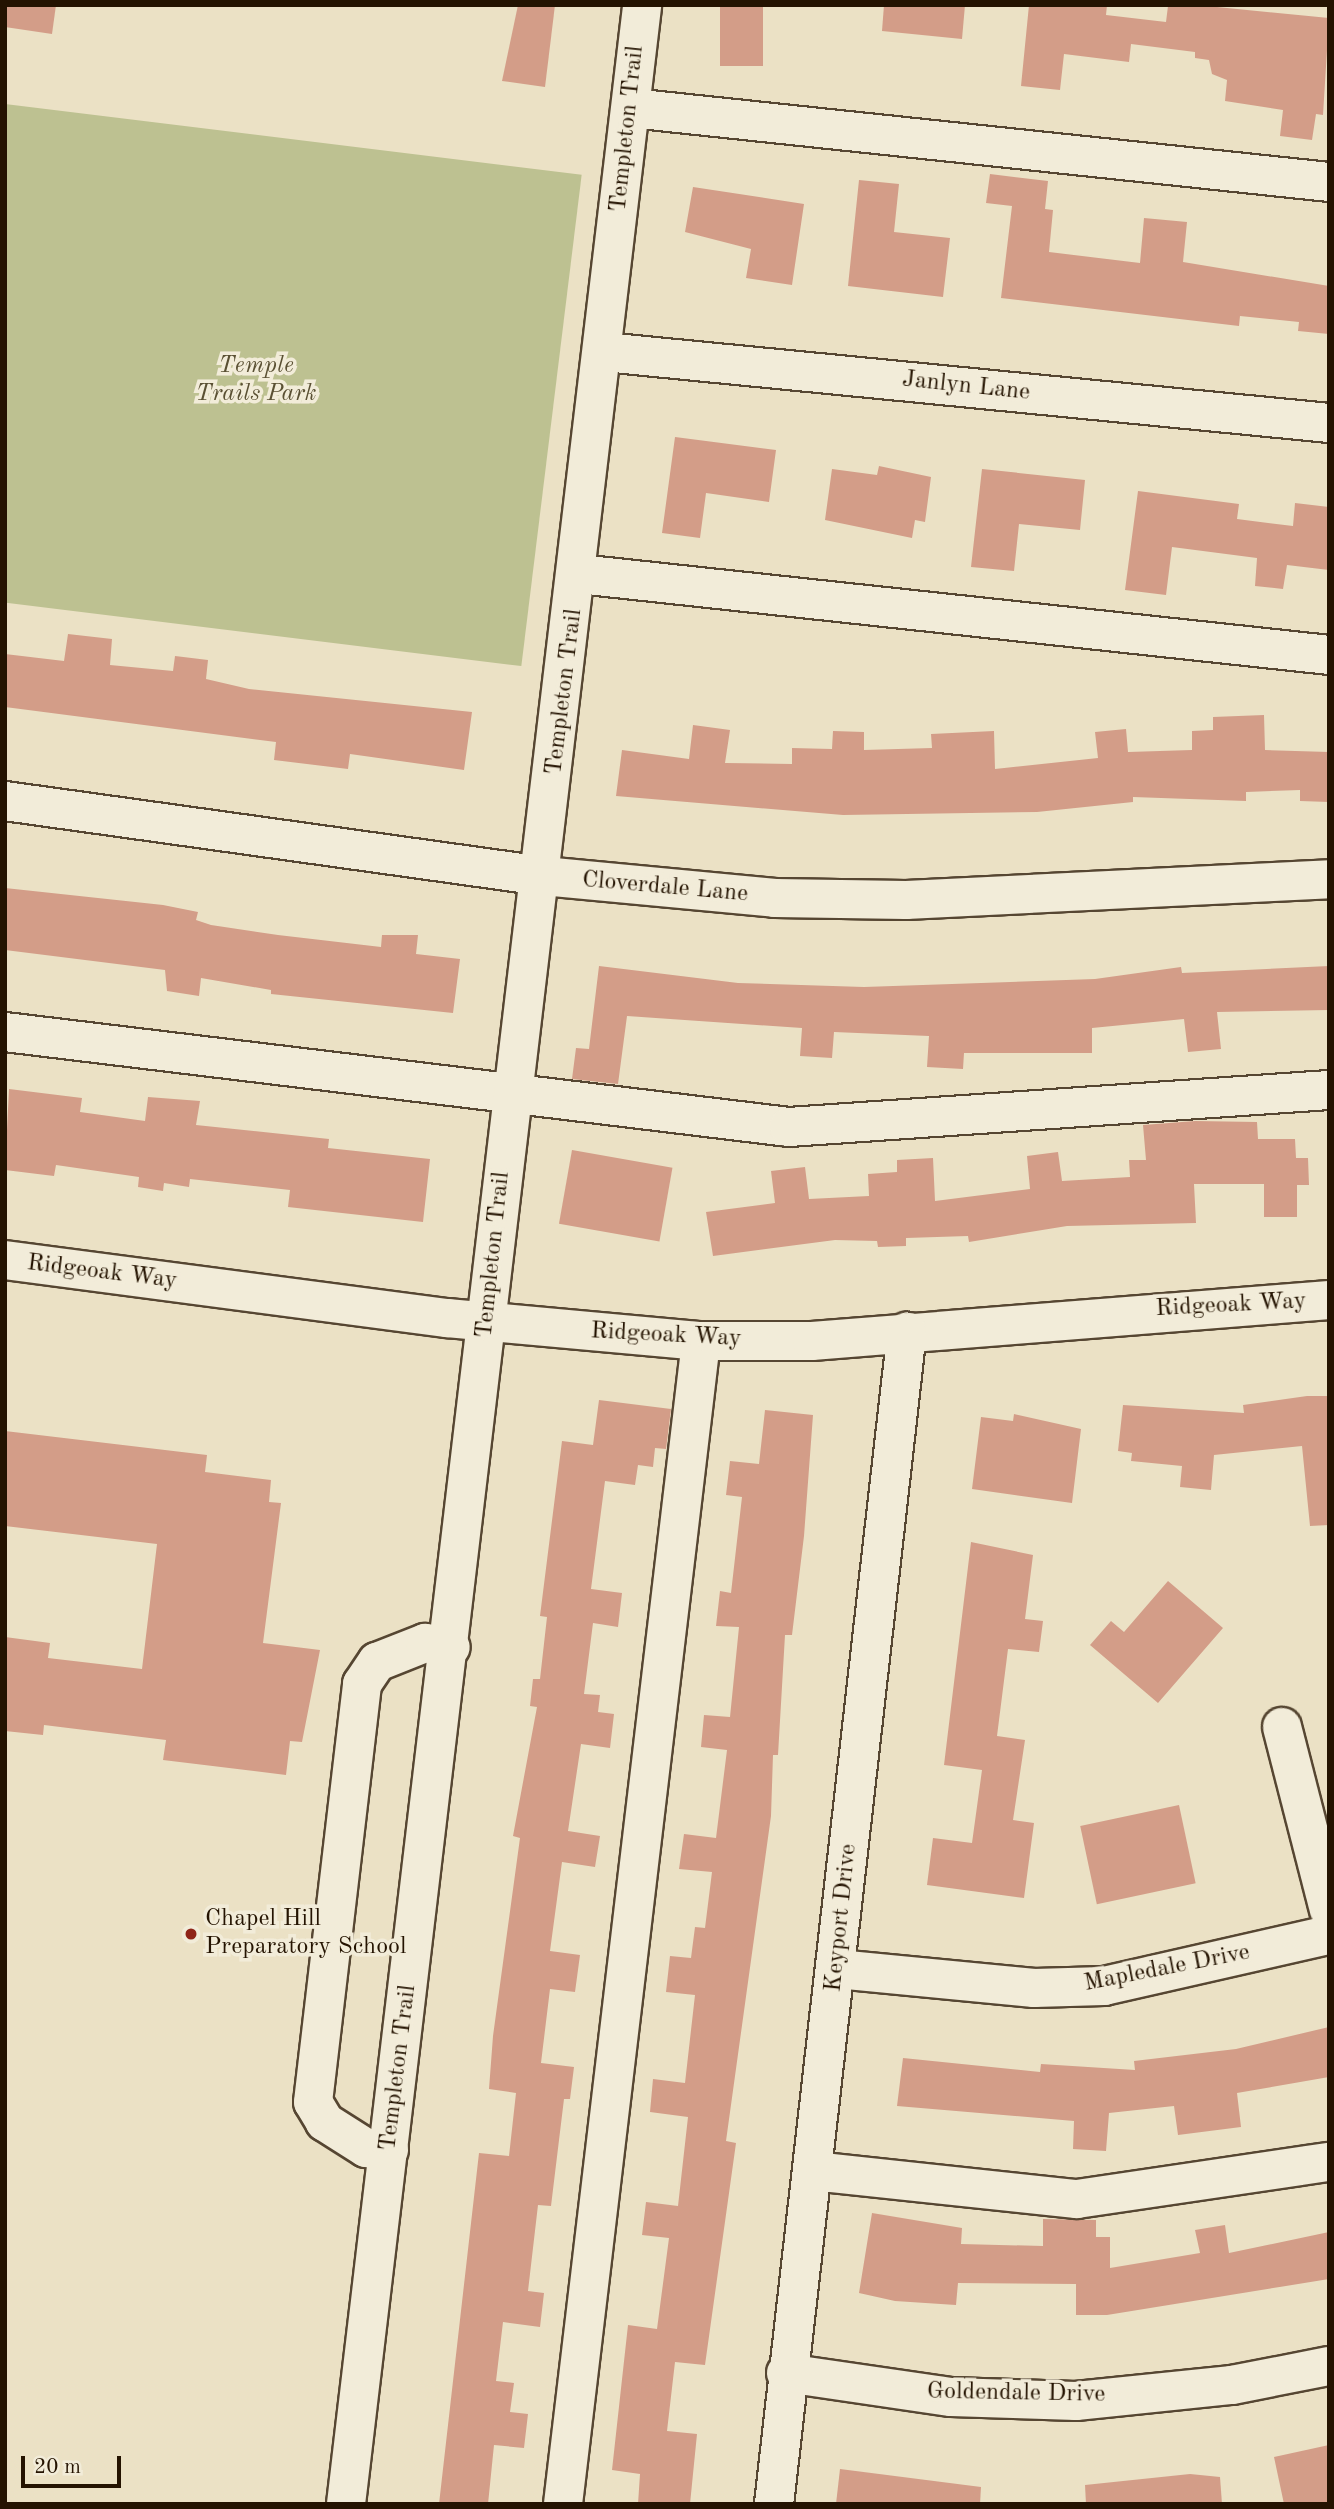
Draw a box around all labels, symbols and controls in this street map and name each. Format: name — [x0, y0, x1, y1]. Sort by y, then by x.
street label: Templeton Trail — [605, 44, 651, 214]
park label: Temple Trails Park — [195, 353, 317, 409]
street label: Janlyn Lane — [901, 366, 1031, 408]
street label: Templeton Trail — [541, 607, 589, 777]
street label: Cloverdale Lane — [581, 866, 749, 910]
street label: Templeton Trail — [471, 1170, 517, 1340]
street label: Ridgeoak Way — [25, 1250, 179, 1296]
street label: Ridgeoak Way — [1155, 1288, 1307, 1324]
street label: Ridgeoak Way — [590, 1318, 742, 1354]
street label: Keyport Drive — [820, 1842, 864, 1994]
place label: Chapel Hill Preparatory School — [205, 1906, 406, 1962]
marker: Chapel Hill Preparatory School — [183, 1926, 199, 1942]
street label: Mapledale Drive — [1082, 1939, 1252, 1999]
street label: Templeton Trail — [375, 1983, 423, 2153]
street label: Goldendale Drive — [927, 2378, 1105, 2410]
scale bar — [24, 2442, 124, 2486]
text: 20 m — [34, 2457, 81, 2478]

